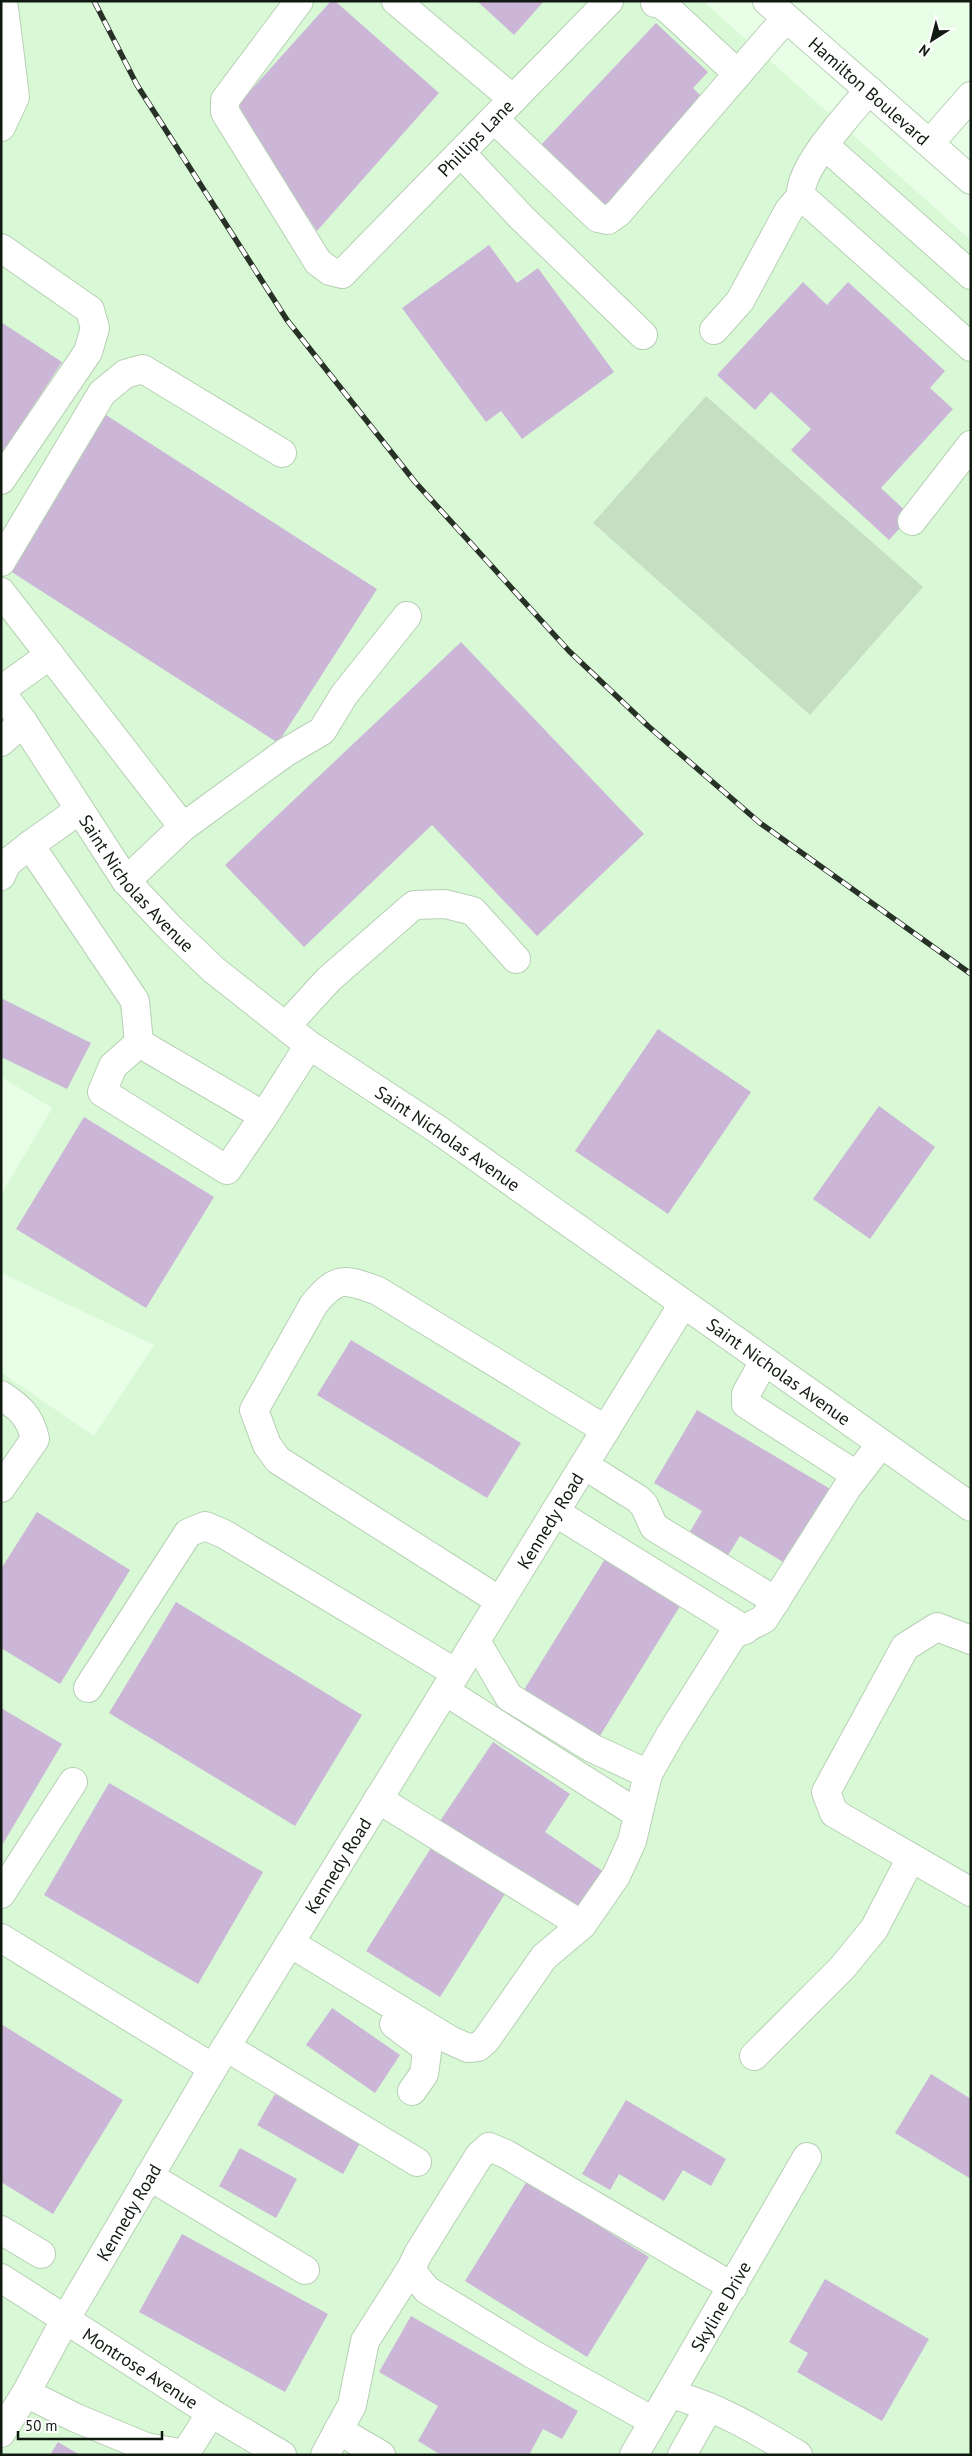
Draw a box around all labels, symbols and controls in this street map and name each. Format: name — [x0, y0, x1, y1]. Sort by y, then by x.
north arrow — [907, 15, 957, 65]
street label: Hamilton Boulevard — [804, 31, 934, 150]
text: N — [915, 41, 933, 61]
street label: Phillips Lane — [432, 94, 518, 181]
street label: Saint Nicholas Avenue — [74, 810, 199, 957]
street label: Saint Nicholas Avenue — [371, 1080, 525, 1196]
street label: Saint Nicholas Avenue — [703, 1312, 855, 1430]
street label: Kennedy Road — [512, 1468, 588, 1573]
street label: Kennedy Road — [299, 1813, 376, 1918]
street label: Kennedy Road — [91, 2160, 166, 2265]
street label: Skyline Drive — [685, 2257, 756, 2356]
street label: Montrose Avenue — [79, 2322, 203, 2413]
scale bar — [18, 2408, 161, 2440]
text: 50 m — [25, 2416, 58, 2435]

